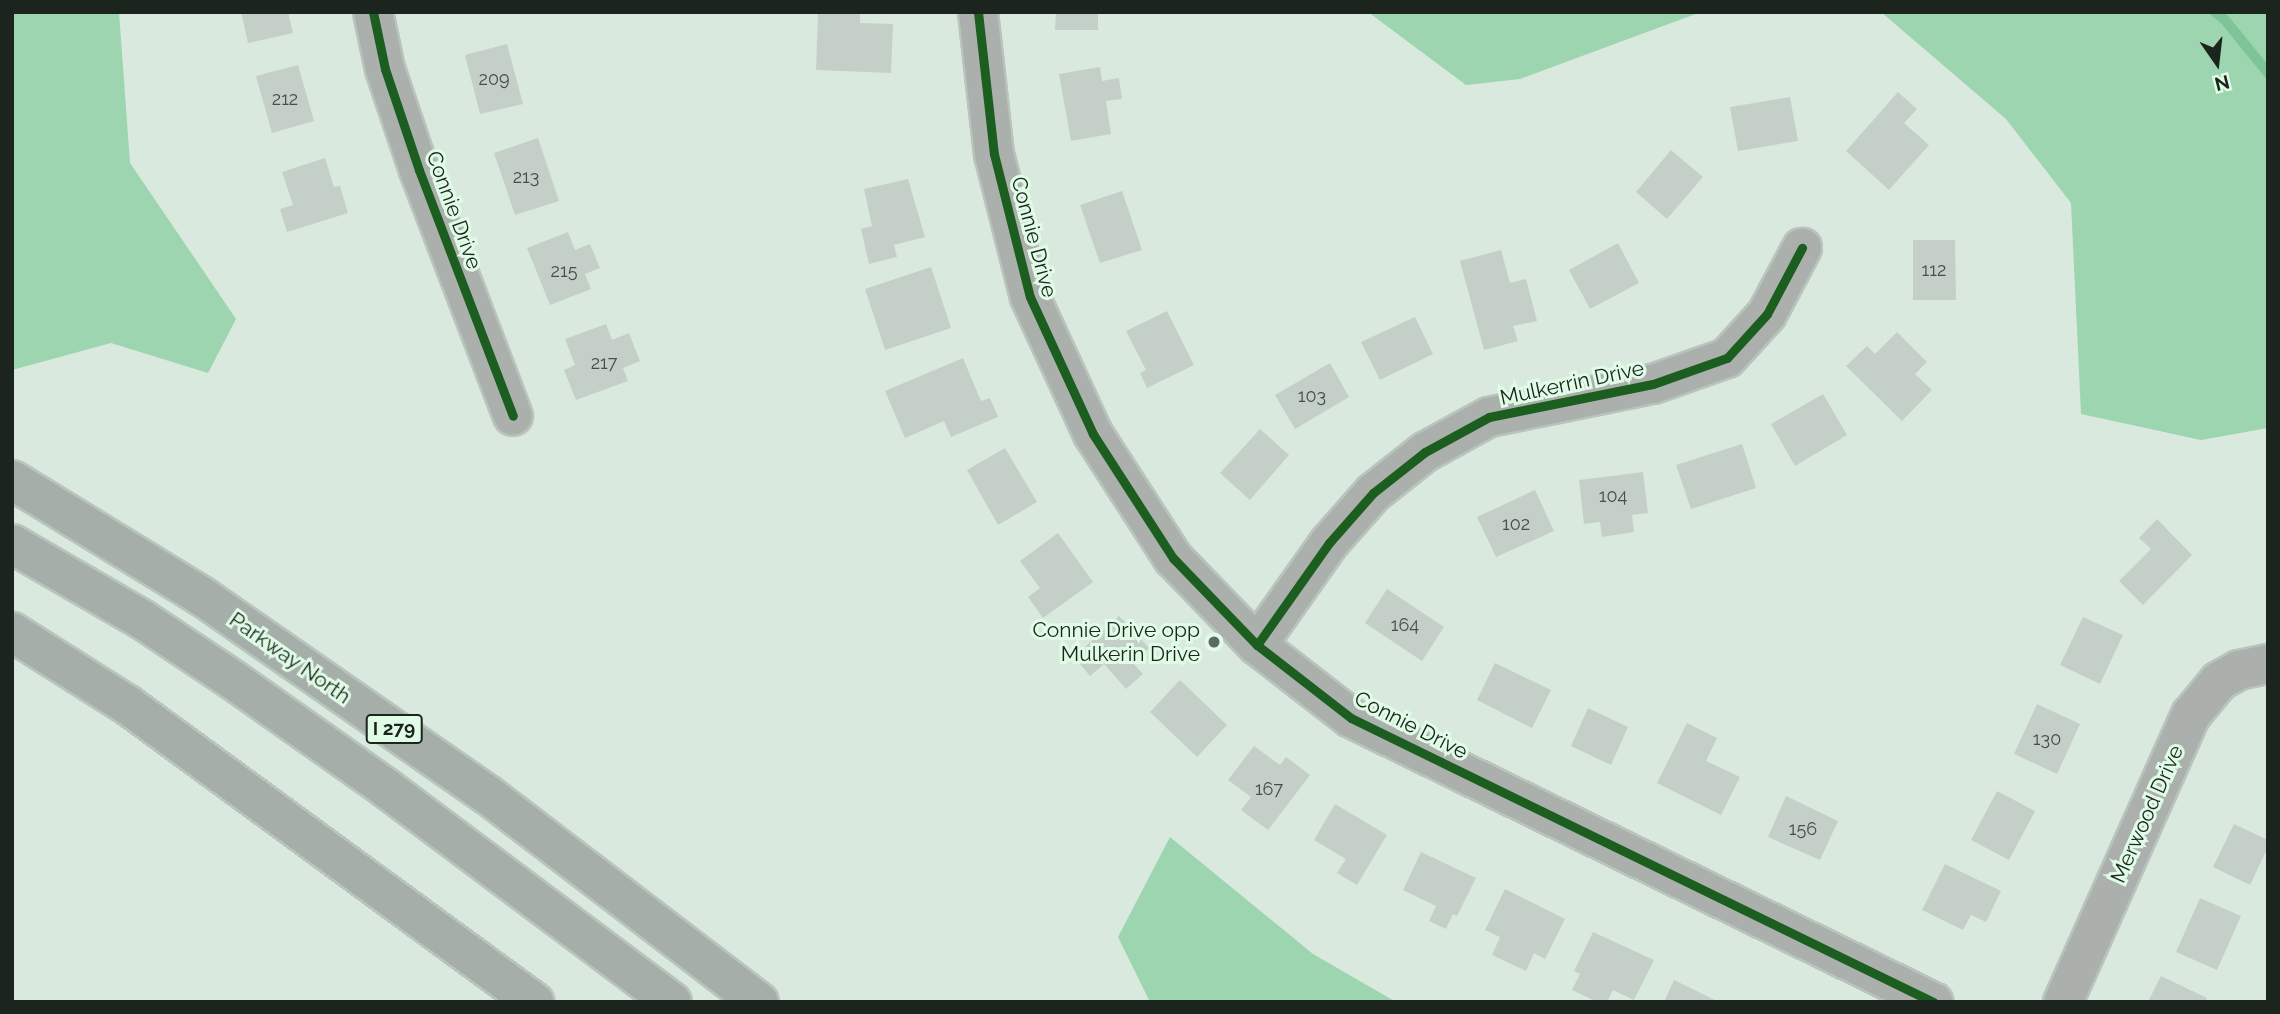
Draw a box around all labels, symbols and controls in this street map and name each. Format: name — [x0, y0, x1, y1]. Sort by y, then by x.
north arrow — [2182, 28, 2252, 98]
house number: 209 — [479, 68, 509, 90]
text: N — [2212, 71, 2232, 96]
house number: 212 — [272, 88, 298, 110]
street label: Connie Drive — [421, 148, 487, 272]
house number: 213 — [513, 166, 539, 188]
street label: Connie Drive — [1006, 174, 1062, 300]
house number: 112 — [1922, 259, 1946, 281]
house number: 215 — [551, 260, 577, 282]
house number: 217 — [591, 352, 617, 374]
street label: Mulkerrin Drive — [1498, 355, 1646, 411]
house number: 103 — [1298, 385, 1326, 407]
house number: 104 — [1599, 485, 1627, 507]
house number: 102 — [1502, 513, 1530, 535]
street label: Parkway North — [224, 607, 356, 709]
house number: 164 — [1391, 614, 1419, 636]
place label: Connie Drive opp Mulkerin Drive — [1032, 617, 1200, 667]
marker: Connie Drive opp Mulkerin Drive — [1206, 634, 1222, 650]
street label: Connie Drive — [1350, 686, 1472, 764]
road number: I 279 — [364, 714, 424, 744]
house number: 130 — [2033, 728, 2061, 750]
street label: Merwood Drive — [2105, 741, 2189, 887]
house number: 167 — [1255, 778, 1283, 800]
house number: 156 — [1789, 818, 1817, 840]

